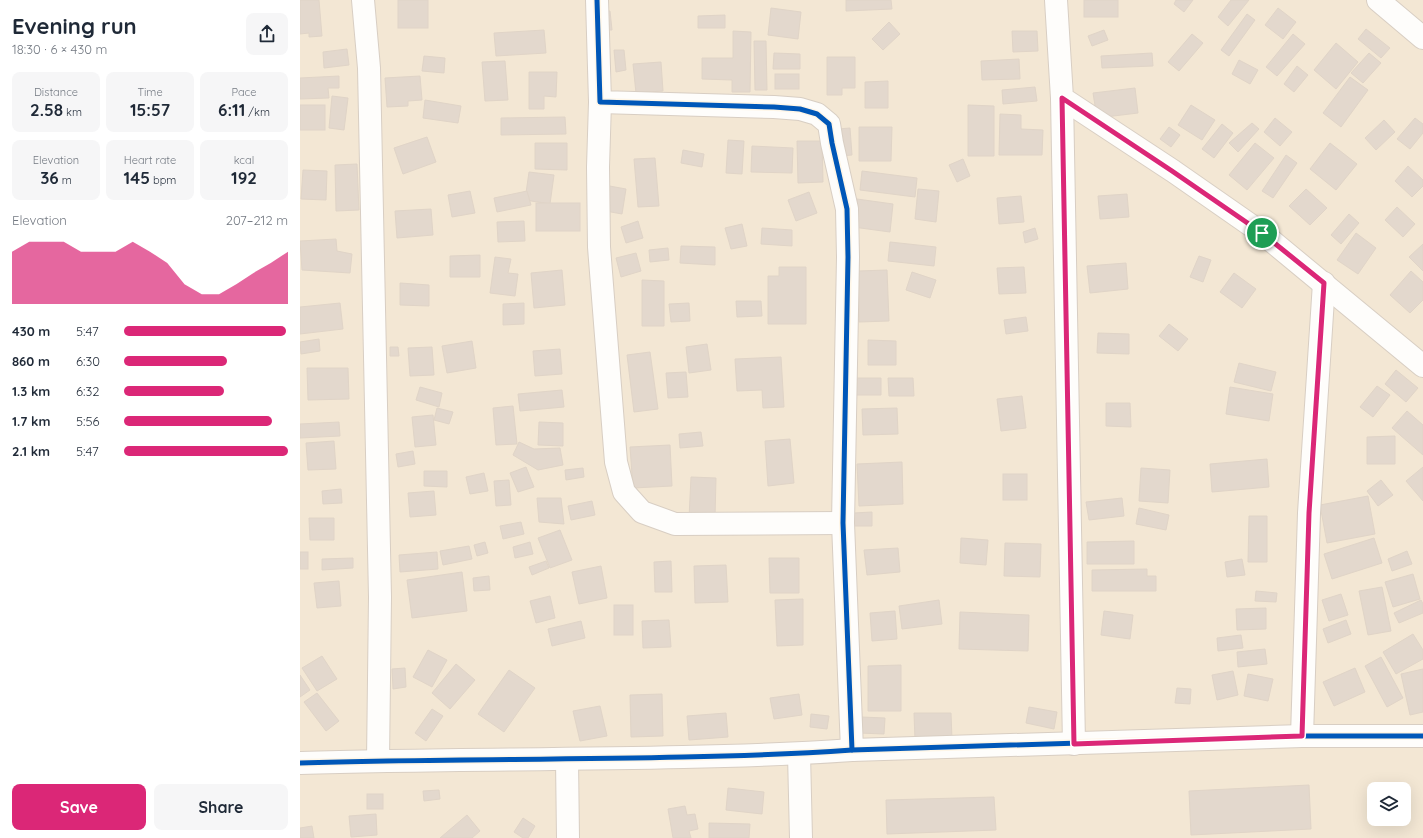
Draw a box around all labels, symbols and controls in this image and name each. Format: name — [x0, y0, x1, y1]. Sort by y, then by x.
text: Evening run — [12, 12, 137, 40]
button: share — [246, 13, 288, 55]
text: 18:30 · 6 × 430 m — [12, 41, 107, 57]
text: Distance — [34, 85, 78, 99]
text: Time — [137, 85, 163, 99]
text: Pace — [231, 85, 257, 99]
text: 2.58 — [30, 99, 63, 120]
text: 15:57 — [130, 99, 170, 120]
text: 6:11 — [218, 99, 245, 120]
text: km — [63, 105, 82, 119]
text: /km — [245, 105, 270, 119]
text: Elevation — [33, 153, 79, 167]
text: Heart rate — [124, 153, 176, 167]
text: kcal — [234, 153, 254, 167]
text: 36 — [40, 167, 59, 188]
text: 145 — [124, 167, 150, 188]
text: 192 — [231, 167, 257, 188]
text: m — [59, 173, 72, 187]
text: bpm — [150, 173, 176, 187]
text: Elevation — [12, 212, 67, 228]
text: 207–212 m — [226, 212, 288, 228]
pin — [1245, 216, 1279, 250]
icon: arrive — [1251, 222, 1273, 244]
text: 430 m — [12, 323, 50, 339]
text: 5:47 — [76, 323, 99, 339]
text: 860 m — [12, 353, 50, 369]
text: 6:30 — [76, 353, 100, 369]
text: 1.3 km — [12, 383, 50, 399]
text: 6:32 — [76, 383, 99, 399]
text: 1.7 km — [12, 413, 50, 429]
text: 5:56 — [76, 413, 100, 429]
text: 2.1 km — [12, 443, 50, 459]
text: 5:47 — [76, 443, 99, 459]
map controls — [1367, 782, 1411, 826]
button: layers — [1367, 782, 1411, 826]
button: Save — [12, 784, 146, 830]
button: Share — [154, 784, 288, 830]

